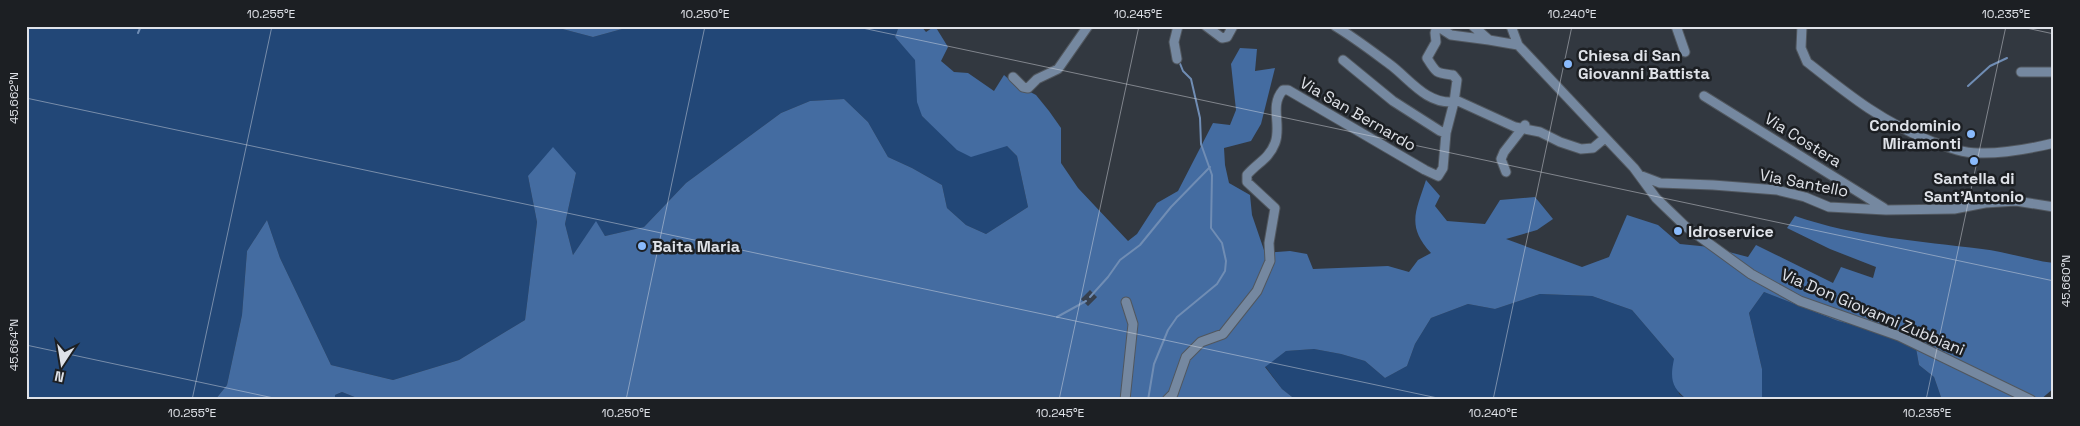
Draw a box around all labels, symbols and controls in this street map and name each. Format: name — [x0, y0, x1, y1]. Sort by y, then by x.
text: 10.255°E — [247, 6, 295, 22]
text: 10.250°E — [680, 6, 730, 22]
text: 10.245°E — [1114, 6, 1162, 22]
text: 10.240°E — [1548, 6, 1597, 22]
text: 10.235°E — [1982, 6, 2031, 22]
place label: Chiesa di San Giovanni Battista — [1578, 45, 1710, 84]
marker: Chiesa di San Giovanni Battista — [1562, 58, 1574, 70]
text: 45.662°N — [6, 72, 22, 124]
street label: Via San Bernardo — [1296, 72, 1420, 156]
street label: Via Costera — [1761, 108, 1845, 172]
place label: Condominio Miramonti — [1869, 115, 1961, 154]
marker: Condominio Miramonti — [1965, 128, 1977, 140]
marker: Santella di Sant'Antonio — [1968, 155, 1980, 167]
street label: Via Santello — [1758, 164, 1850, 202]
place label: Santella di Sant'Antonio — [1924, 168, 2024, 207]
place label: Idroservice — [1688, 221, 1774, 242]
marker: Idroservice — [1672, 225, 1684, 237]
place label: Baita Maria — [652, 236, 740, 257]
marker: Baita Maria — [636, 240, 648, 252]
text: 45.660°N — [2058, 255, 2074, 307]
street label: Via Don Giovanni Zubbiani — [1778, 264, 1968, 360]
text: 45.664°N — [6, 319, 22, 371]
north arrow — [38, 338, 88, 388]
text: N — [53, 367, 66, 386]
text: 10.255°E — [168, 405, 216, 421]
text: 10.250°E — [601, 405, 651, 421]
text: 10.245°E — [1036, 405, 1084, 421]
text: 10.240°E — [1469, 405, 1518, 421]
text: 10.235°E — [1903, 405, 1952, 421]

